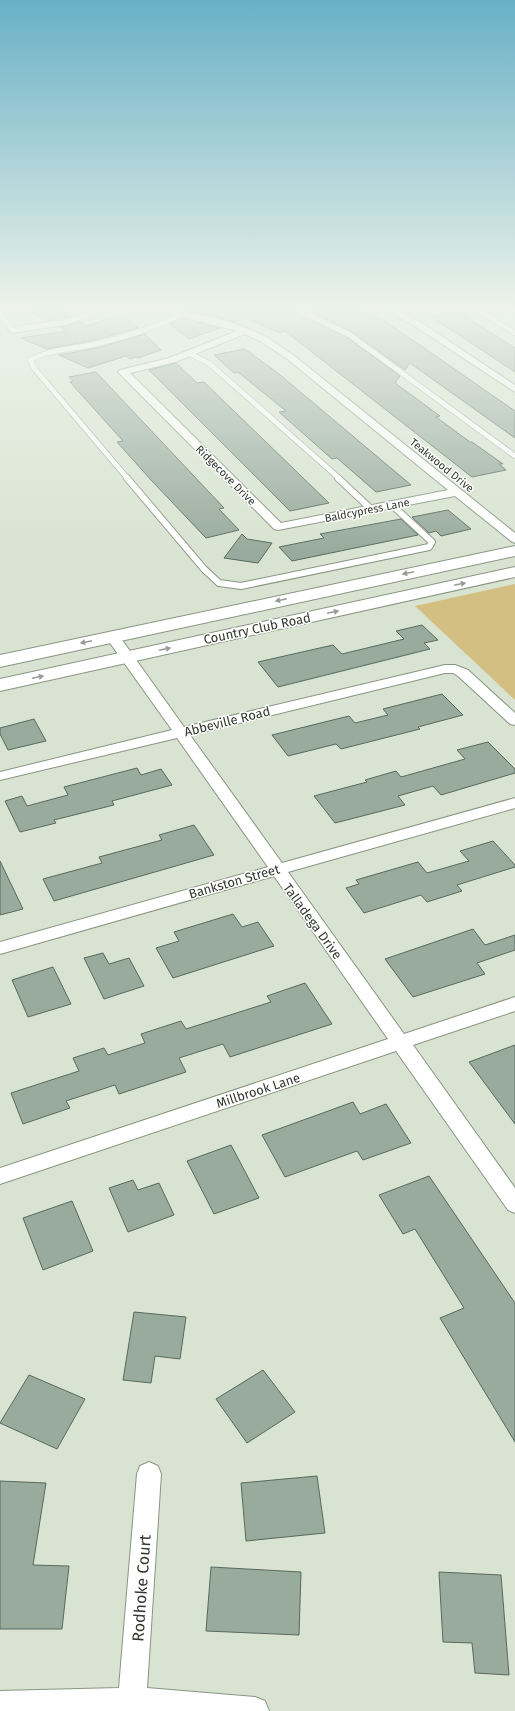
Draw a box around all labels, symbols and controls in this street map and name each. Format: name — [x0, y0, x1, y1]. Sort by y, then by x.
street label: Teakwood Drive — [407, 436, 476, 495]
street label: Ridgecove Drive — [193, 443, 258, 508]
street label: Baldcypress Lane — [323, 496, 411, 525]
one-way arrow — [402, 571, 415, 577]
one-way arrow — [454, 580, 466, 586]
one-way arrow — [275, 598, 287, 604]
one-way arrow — [327, 608, 339, 614]
street label: Country Club Road — [202, 610, 312, 647]
one-way arrow — [79, 640, 92, 646]
one-way arrow — [159, 645, 171, 651]
one-way arrow — [32, 673, 44, 679]
street label: Abbeville Road — [183, 704, 272, 739]
street label: Bankston Street — [187, 861, 282, 902]
street label: Talladega Drive — [280, 880, 345, 962]
street label: Millbrook Lane — [214, 1070, 302, 1111]
street label: Rodhoke Court — [128, 1534, 155, 1642]

